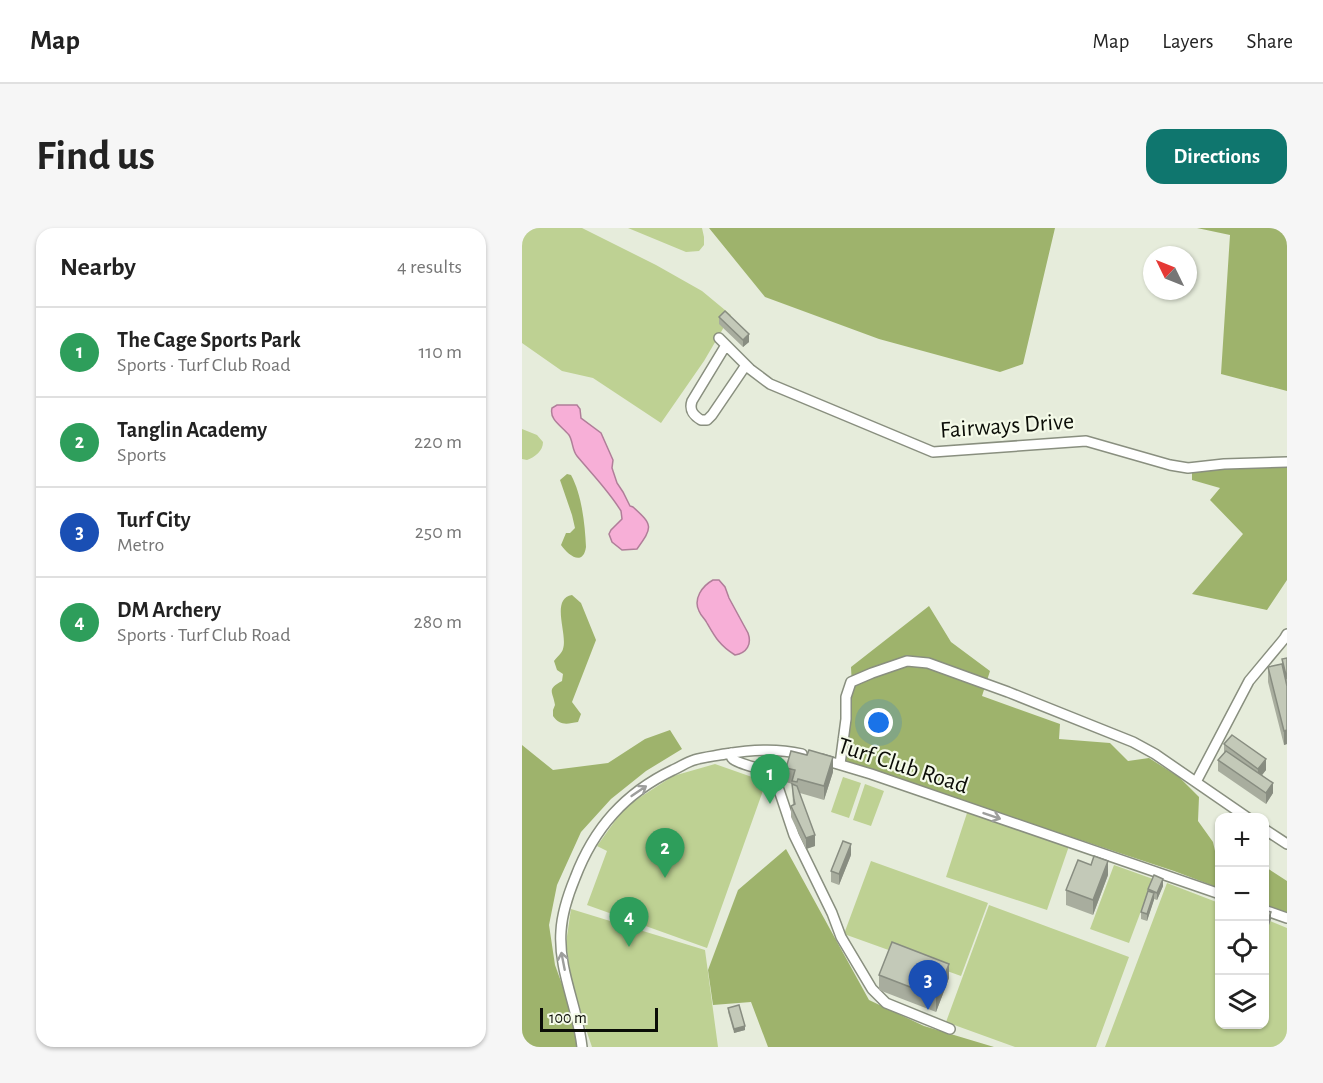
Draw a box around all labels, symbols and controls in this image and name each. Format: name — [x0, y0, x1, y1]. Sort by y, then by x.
text: Map — [30, 27, 80, 55]
text: Map — [1093, 31, 1129, 52]
text: Layers — [1162, 31, 1213, 52]
text: Share — [1246, 31, 1293, 52]
button: Directions — [1146, 129, 1287, 184]
text: Find us — [36, 135, 155, 177]
north arrow — [1143, 246, 1197, 300]
text: Nearby — [60, 254, 136, 280]
text: 4 results — [397, 257, 462, 277]
text: The Cage Sports Park — [117, 329, 301, 351]
text: 1 — [76, 342, 83, 362]
text: 110 m — [418, 342, 462, 362]
text: Sports · Turf Club Road — [117, 355, 291, 375]
street label: Fairways Drive — [939, 409, 1075, 443]
text: Tanglin Academy — [117, 419, 267, 441]
text: 2 — [75, 432, 84, 452]
text: 220 m — [414, 432, 462, 452]
text: Sports — [117, 445, 166, 465]
text: Turf City — [117, 509, 191, 531]
text: 3 — [75, 522, 84, 542]
text: 250 m — [415, 522, 462, 542]
text: Metro — [117, 535, 164, 555]
text: DM Archery — [117, 599, 221, 621]
text: 4 — [74, 612, 85, 632]
text: 280 m — [414, 612, 462, 632]
text: Sports · Turf Club Road — [117, 625, 291, 645]
your location — [864, 708, 893, 737]
street label: Turf Club Road — [835, 734, 971, 798]
pin: 1 — [750, 754, 790, 804]
one-way arrow — [630, 785, 646, 797]
one-way arrow — [982, 811, 1001, 822]
map controls — [1215, 813, 1269, 1029]
button: + — [1215, 813, 1269, 867]
pin: 2 — [646, 828, 684, 878]
button: − — [1215, 867, 1269, 921]
pin: 4 — [610, 898, 648, 947]
button: locate — [1215, 921, 1269, 975]
one-way arrow — [557, 951, 568, 971]
pin: 3 — [908, 960, 948, 1010]
button: layers — [1215, 975, 1269, 1029]
scale bar — [540, 1005, 658, 1032]
text: 100 m — [549, 1010, 587, 1026]

